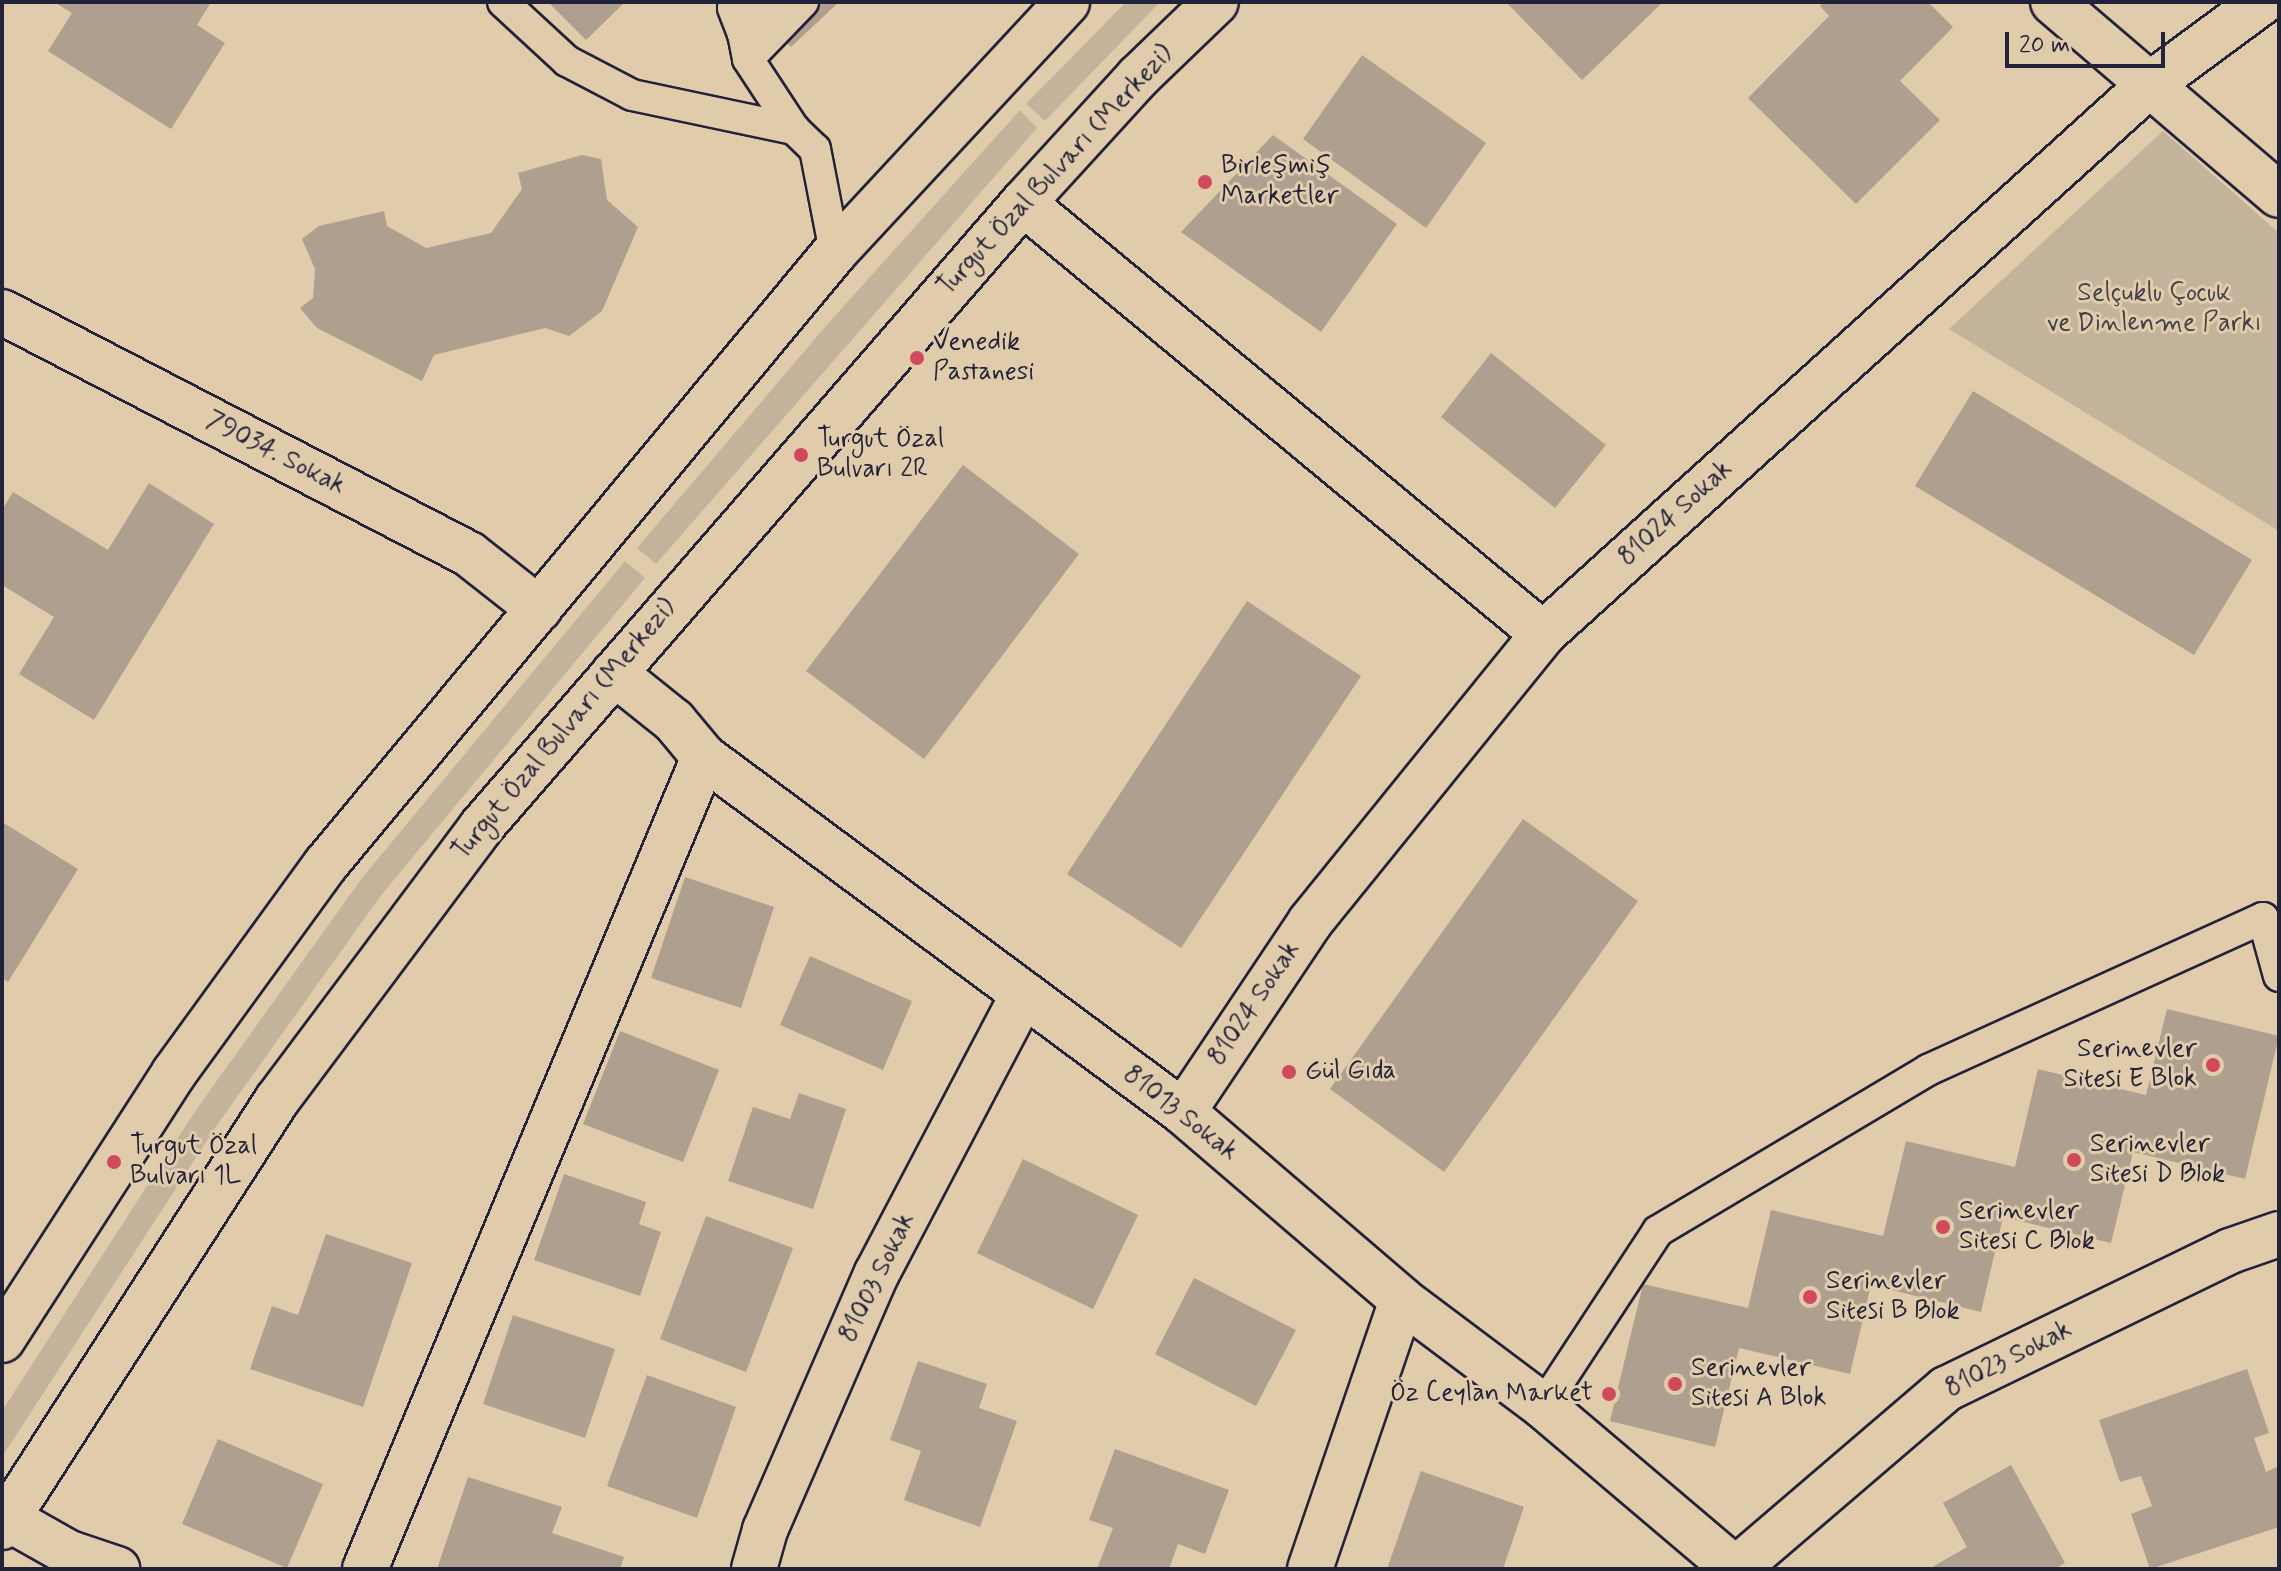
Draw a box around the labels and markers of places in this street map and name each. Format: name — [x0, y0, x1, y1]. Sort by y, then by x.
place label: Birleşmiş Marketler — [1221, 151, 1339, 212]
marker: Birleşmiş Marketler — [1196, 173, 1214, 191]
place label: Venedik Pastanesi — [933, 327, 1034, 388]
marker: Venedik Pastanesi — [908, 349, 926, 367]
place label: Turgut Özal Bulvarı 2R — [817, 424, 944, 486]
marker: Turgut Özal Bulvarı 2R — [792, 446, 810, 464]
place label: Serinevler Sitesi E Blok — [2063, 1034, 2197, 1096]
place label: Gül Gıda — [1305, 1056, 1396, 1088]
marker: Serinevler Sitesi E Blok — [2204, 1056, 2222, 1074]
marker: Gül Gıda — [1280, 1063, 1298, 1081]
place label: Serinevler Sitesi D Blok — [2090, 1129, 2227, 1190]
place label: Turgut Özal Bulvarı 1L — [130, 1131, 257, 1192]
marker: Serinevler Sitesi D Blok — [2065, 1151, 2083, 1169]
marker: Turgut Özal Bulvarı 1L — [105, 1153, 123, 1171]
place label: Serinevler Sitesi C Blok — [1959, 1196, 2096, 1258]
marker: Serinevler Sitesi C Blok — [1934, 1218, 1952, 1236]
place label: Serinevler Sitesi B Blok — [1826, 1266, 1961, 1328]
marker: Serinevler Sitesi B Blok — [1801, 1288, 1819, 1306]
place label: Serinevler Sitesi A Blok — [1691, 1353, 1827, 1414]
marker: Serinevler Sitesi A Blok — [1666, 1375, 1684, 1393]
place label: Öz Ceylan Market — [1388, 1378, 1593, 1410]
marker: Öz Ceylan Market — [1600, 1385, 1618, 1403]

